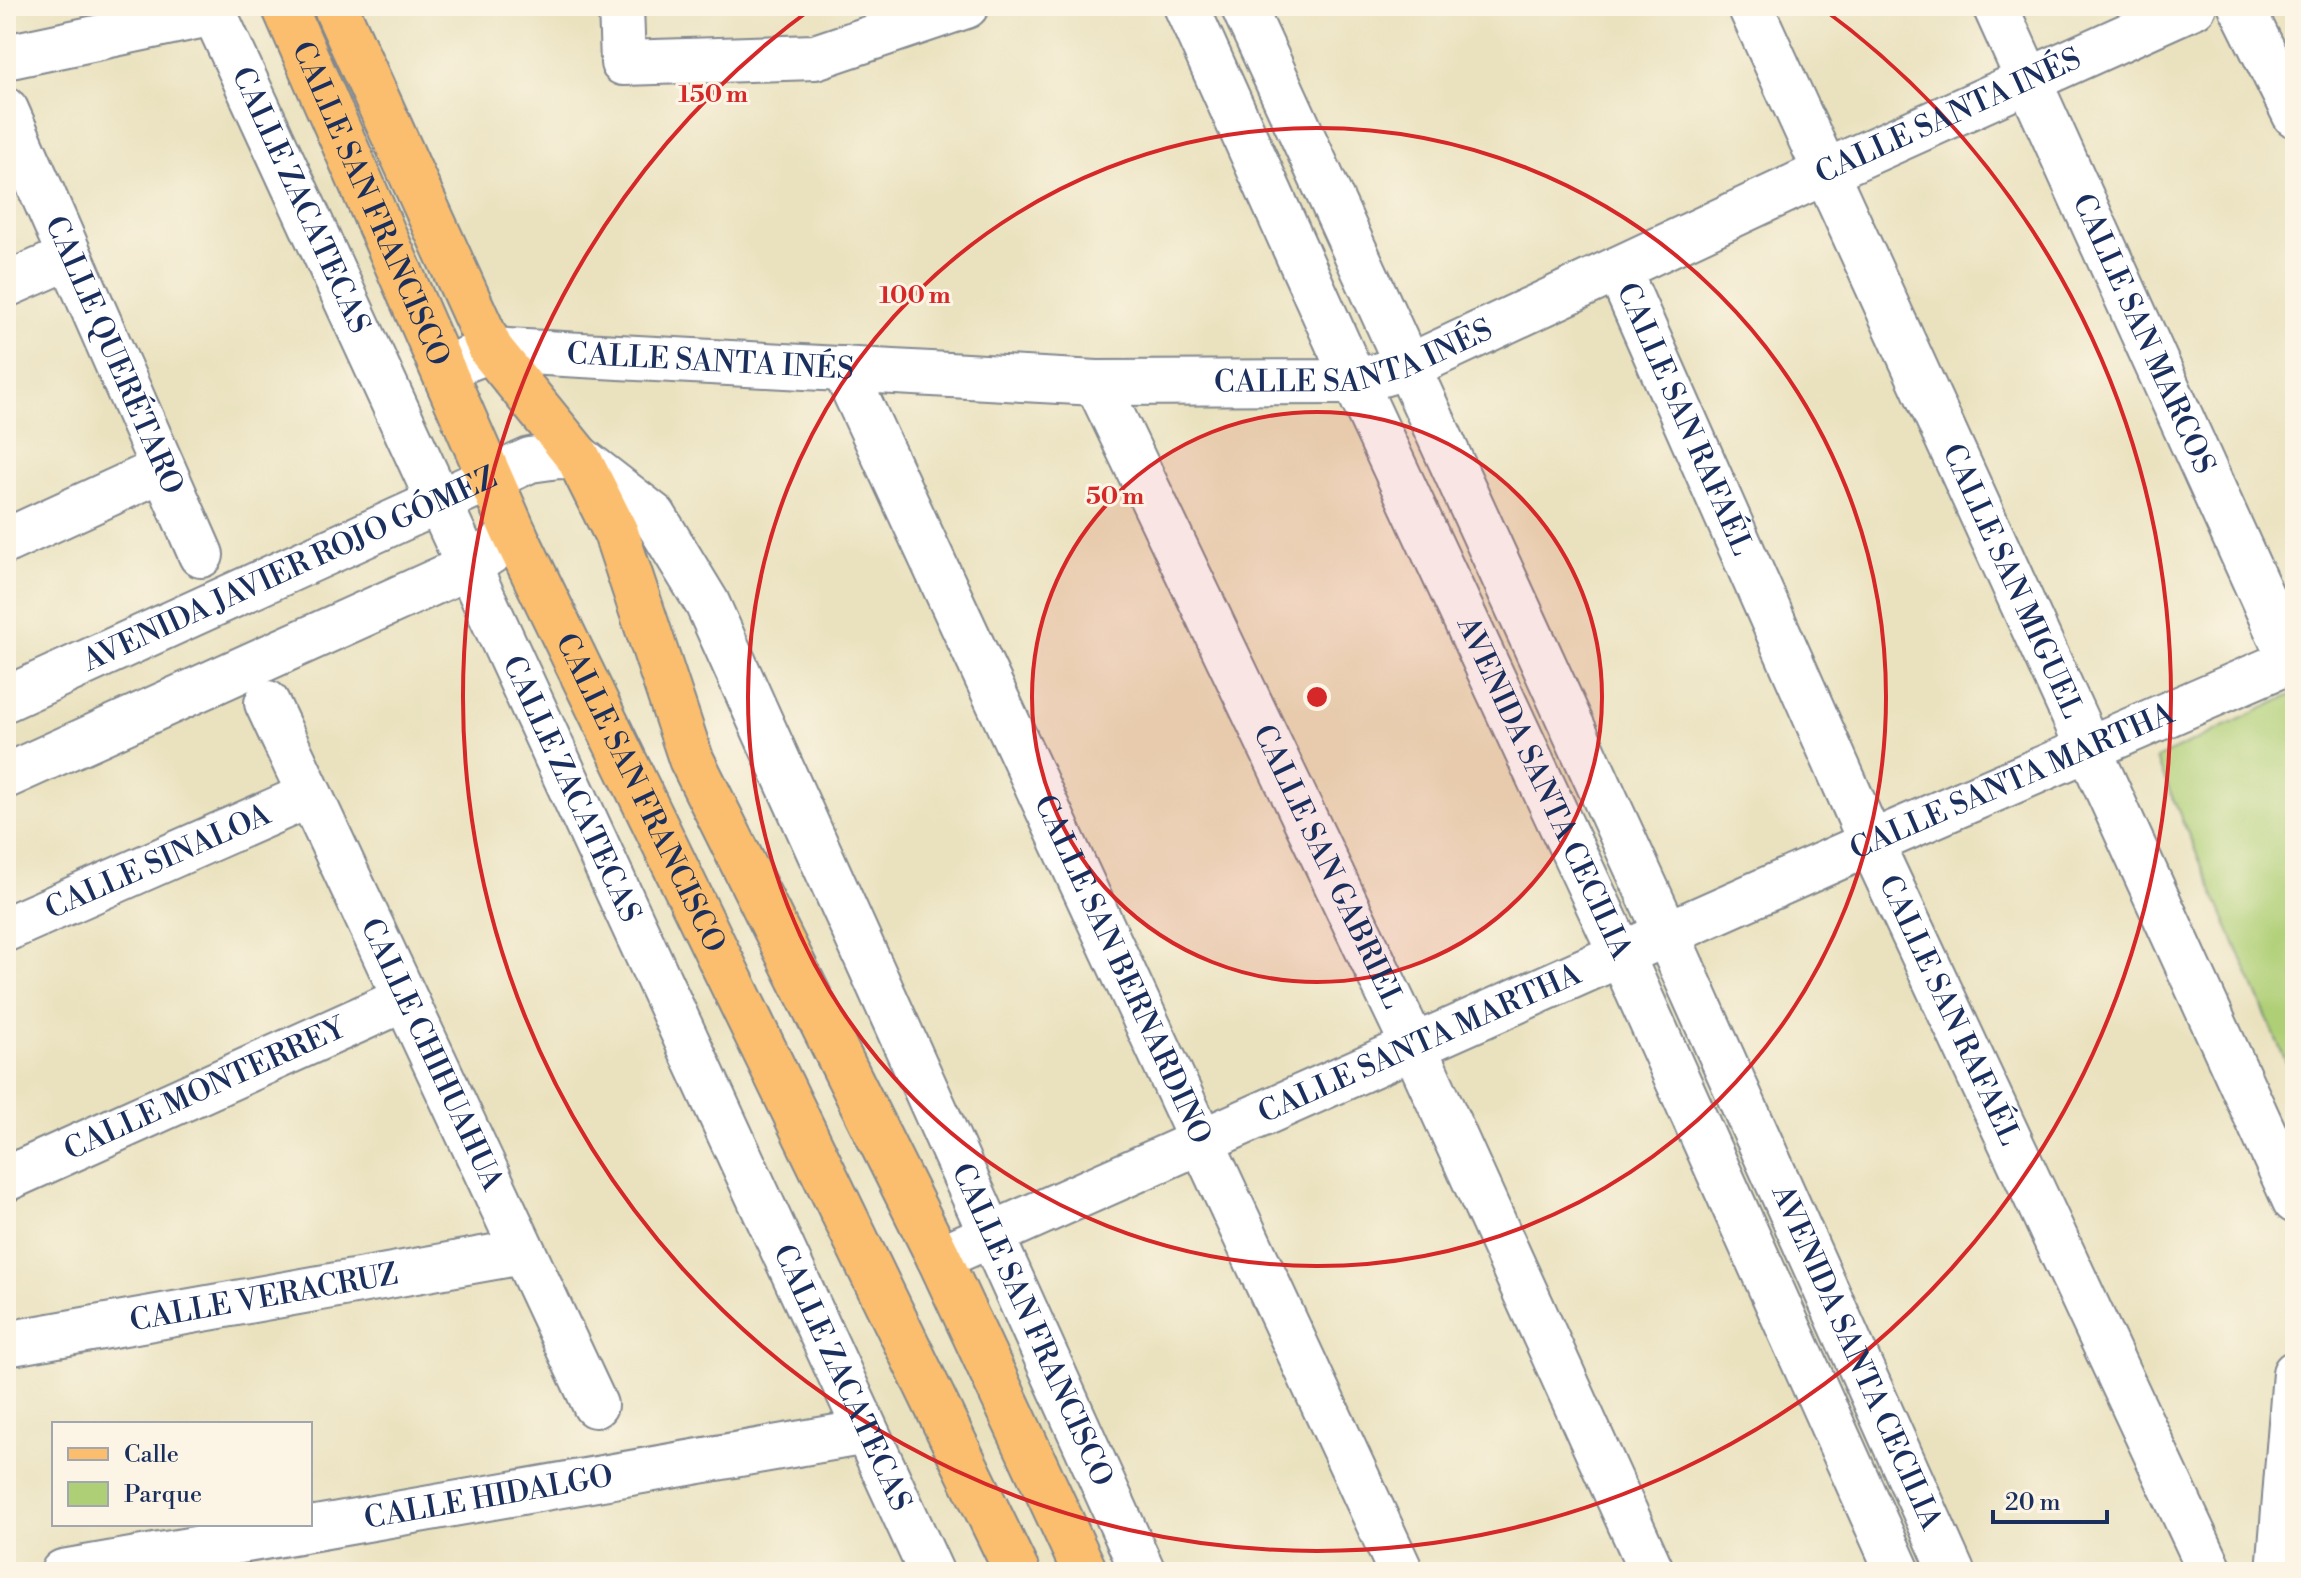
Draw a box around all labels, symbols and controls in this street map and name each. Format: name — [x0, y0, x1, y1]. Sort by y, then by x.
street label: CALLE SAN FRANCISCO — [283, 36, 458, 372]
street label: CALLE SANTA INÉS — [1810, 40, 2087, 193]
street label: CALLE ZACATECAS — [223, 61, 378, 340]
text: 150 m — [678, 80, 748, 110]
street label: CALLE SAN MARCOS — [2063, 188, 2223, 480]
street label: CALLE QUERÉTARO — [36, 210, 191, 501]
street label: CALLE SAN RAFAÉL — [1607, 277, 1761, 561]
text: 100 m — [879, 281, 951, 311]
street label: CALLE SANTA INÉS — [1214, 311, 1499, 402]
street label: CALLE SANTA INÉS — [566, 335, 855, 389]
street label: CALLE SAN MIGUEL — [1933, 438, 2091, 724]
street label: AVENIDA JAVIER ROJO GÓMEZ — [76, 459, 503, 681]
text: 50 m — [1086, 482, 1144, 512]
street label: AVENIDA SANTA CECILIA — [1447, 610, 1640, 967]
street label: CALLE SAN FRANCISCO — [547, 627, 733, 959]
street label: CALLE ZACATECAS — [493, 650, 649, 929]
centre of rings — [1303, 683, 1331, 711]
street label: CALLE SANTA MARTHA — [1844, 694, 2181, 869]
street label: CALLE SAN GABRIEL — [1244, 719, 1412, 1015]
street label: CALLE SAN BERNARDINO — [1025, 789, 1219, 1150]
street label: CALLE SINALOA — [39, 795, 278, 928]
street label: CALLE SAN RAFAÉL — [1870, 869, 2028, 1152]
street label: CALLE CHIHUAHUA — [351, 912, 512, 1198]
street label: CALLE SANTA MARTHA — [1252, 955, 1588, 1132]
street label: CALLE MONTERREY — [58, 1009, 352, 1169]
street label: CALLE SAN FRANCISCO — [943, 1157, 1121, 1492]
street label: AVENIDA SANTA CECILIA — [1762, 1178, 1950, 1537]
street label: CALLE ZACATECAS — [764, 1239, 919, 1517]
street label: CALLE VERACRUZ — [127, 1255, 401, 1341]
legend — [52, 1422, 312, 1526]
text: Calle — [124, 1440, 179, 1470]
street label: CALLE HIDALGO — [361, 1457, 616, 1538]
scale bar — [1993, 1474, 2107, 1524]
text: Parque — [124, 1480, 202, 1510]
text: 20 m — [2005, 1488, 2061, 1518]

